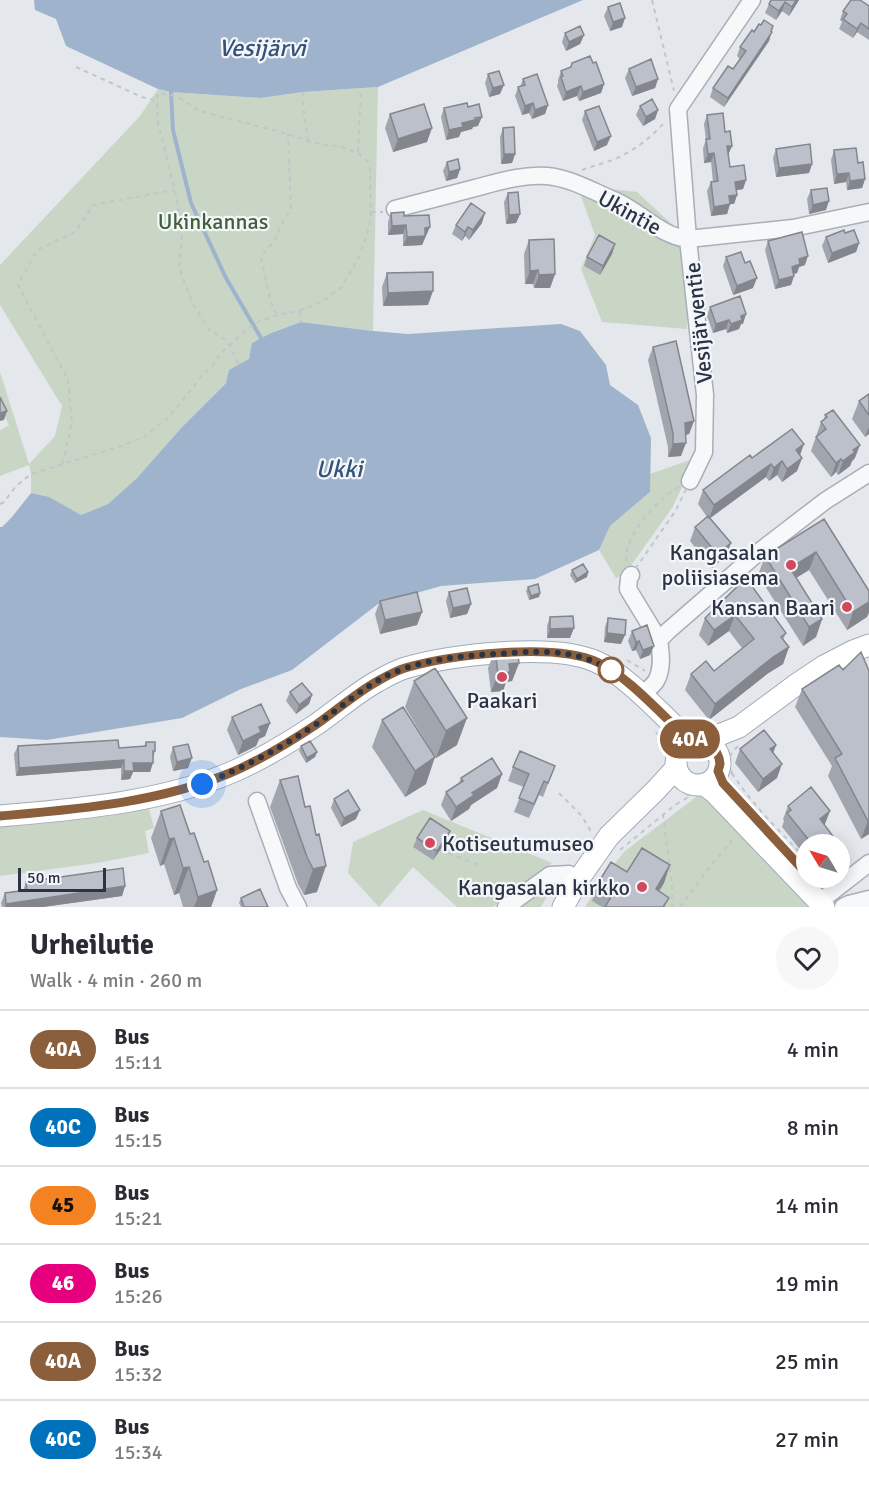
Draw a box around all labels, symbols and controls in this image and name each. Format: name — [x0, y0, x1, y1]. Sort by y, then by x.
water label: Vesijärvi — [218, 33, 307, 63]
street label: Ukintie — [593, 184, 666, 241]
park label: Ukinkannas — [158, 208, 268, 235]
street label: Vesijärventie — [679, 261, 718, 385]
water label: Ukki — [316, 454, 365, 484]
place label: Kangasalan poliisiasema — [662, 539, 779, 591]
marker: Kangasalan poliisiasema — [784, 558, 798, 572]
place label: Kansan Baari — [711, 594, 835, 621]
marker: Kansan Baari — [840, 600, 854, 614]
unlabelled marker — [598, 657, 624, 683]
marker: Paakari — [495, 670, 509, 684]
place label: Paakari — [467, 687, 537, 714]
line badge: 40A — [656, 720, 724, 758]
text: 40A — [672, 726, 708, 752]
your location — [187, 769, 217, 799]
place label: Kotiseutumuseo — [442, 830, 594, 857]
north arrow — [796, 834, 850, 888]
map controls — [796, 834, 850, 888]
marker: Kotiseutumuseo — [423, 836, 437, 850]
scale bar — [18, 865, 106, 892]
text: 50 m — [27, 868, 61, 888]
place label: Kangasalan kirkko — [458, 874, 630, 901]
marker: Kangasalan kirkko — [635, 880, 649, 894]
button: heart — [776, 927, 839, 990]
text: Urheilutie — [30, 928, 154, 962]
text: Walk · 4 min · 260 m — [30, 968, 202, 993]
text: Bus — [114, 1023, 149, 1050]
text: 40A — [45, 1036, 81, 1062]
text: 4 min — [787, 1036, 839, 1063]
text: 15:11 — [114, 1050, 163, 1075]
text: Bus — [114, 1101, 149, 1128]
text: 40C — [45, 1114, 81, 1140]
text: 8 min — [787, 1114, 839, 1141]
text: 15:15 — [114, 1128, 163, 1153]
text: Bus — [114, 1179, 149, 1206]
text: 45 — [52, 1192, 74, 1218]
text: 14 min — [775, 1192, 839, 1219]
text: 15:21 — [114, 1206, 163, 1231]
text: Bus — [114, 1257, 149, 1284]
text: 46 — [52, 1270, 74, 1296]
text: 19 min — [775, 1270, 839, 1297]
text: 15:26 — [114, 1284, 163, 1309]
text: Bus — [114, 1335, 149, 1362]
text: 40A — [45, 1348, 81, 1374]
text: 25 min — [775, 1348, 839, 1375]
text: 15:32 — [114, 1362, 163, 1387]
text: Bus — [114, 1413, 149, 1440]
text: 40C — [45, 1426, 81, 1452]
text: 27 min — [775, 1426, 839, 1453]
text: 15:34 — [114, 1440, 163, 1465]

